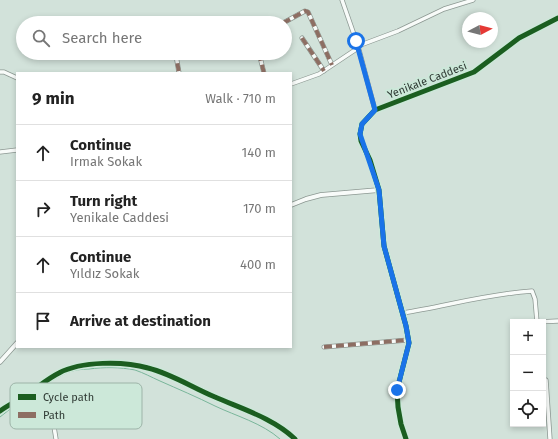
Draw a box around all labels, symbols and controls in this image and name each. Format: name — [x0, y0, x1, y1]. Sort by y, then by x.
north arrow — [462, 12, 498, 48]
search box — [16, 16, 292, 60]
icon: search — [30, 27, 52, 49]
text: Search here — [62, 29, 142, 47]
route start — [347, 32, 365, 50]
street label: Yenikale Caddesi — [386, 59, 469, 102]
text: 9 min — [32, 88, 75, 109]
text: Walk · 710 m — [205, 91, 276, 106]
text: Continue — [70, 136, 131, 154]
icon: ahead — [32, 142, 54, 164]
text: 140 m — [242, 145, 276, 160]
text: Irmak Sokak — [70, 154, 142, 169]
text: Turn right — [70, 192, 137, 210]
icon: right — [32, 198, 54, 220]
text: 170 m — [243, 201, 276, 216]
text: Yenikale Caddesi — [70, 210, 169, 225]
text: Continue — [70, 248, 131, 266]
icon: ahead — [32, 254, 54, 276]
text: 400 m — [240, 257, 276, 272]
text: Yıldız Sokak — [70, 266, 139, 281]
icon: arrive — [32, 310, 54, 332]
text: Arrive at destination — [70, 312, 211, 330]
map controls — [510, 319, 546, 427]
button: + — [510, 319, 546, 355]
button: − — [510, 355, 546, 391]
route end — [388, 381, 406, 399]
legend — [10, 383, 142, 429]
text: Cycle path — [43, 391, 94, 404]
button: locate — [510, 391, 546, 427]
text: Path — [43, 409, 65, 422]

